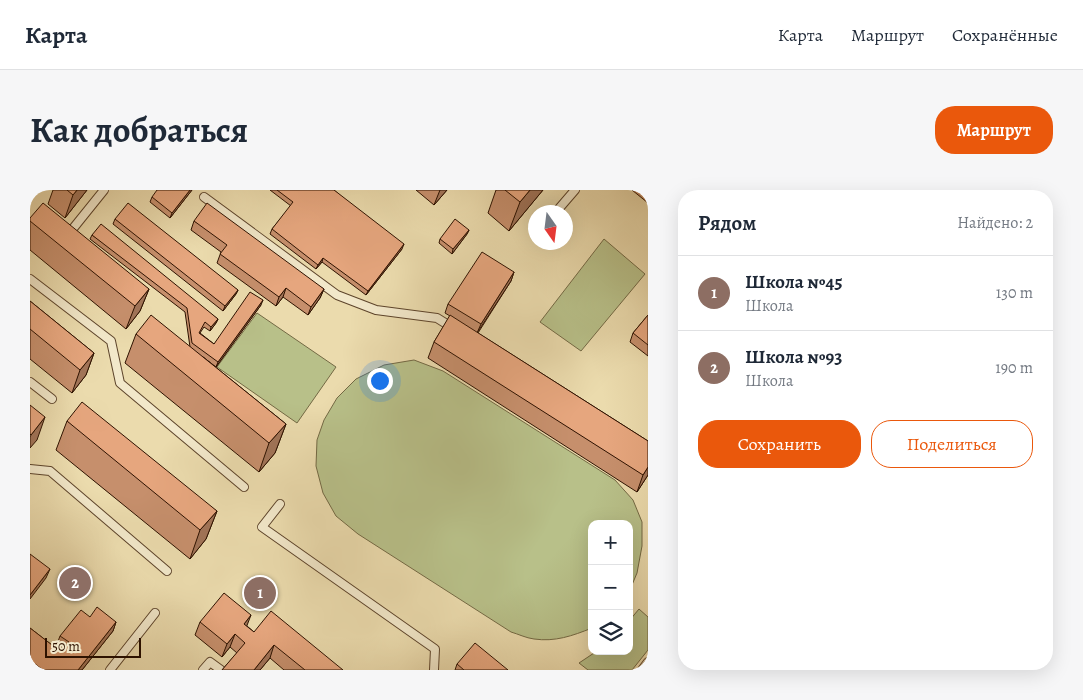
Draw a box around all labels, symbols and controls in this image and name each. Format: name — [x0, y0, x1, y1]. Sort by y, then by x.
text: Карта — [25, 19, 87, 51]
text: Карта — [778, 23, 823, 47]
text: Маршрут — [851, 23, 924, 47]
text: Сохранённые — [952, 23, 1058, 47]
text: Как добраться — [30, 106, 248, 154]
button: Маршрут — [935, 106, 1053, 154]
north arrow — [528, 205, 573, 250]
text: Рядом — [698, 209, 756, 237]
text: Найдено: 2 — [957, 212, 1033, 234]
text: Школа №45 — [745, 269, 843, 295]
text: 1 — [711, 282, 717, 304]
text: 130 m — [996, 282, 1033, 304]
text: Школа — [745, 295, 793, 317]
text: Школа №93 — [745, 344, 842, 370]
text: 2 — [710, 357, 718, 379]
text: 190 m — [995, 357, 1033, 379]
your location — [367, 368, 393, 394]
text: Школа — [745, 370, 793, 392]
button: Сохранить — [698, 420, 861, 468]
button: Поделиться — [871, 420, 1033, 468]
map controls — [588, 520, 633, 655]
button: + — [588, 520, 633, 565]
pin: 2 — [59, 564, 91, 602]
button: − — [588, 565, 633, 610]
pin: 1 — [244, 574, 276, 612]
button: layers — [588, 610, 633, 655]
scale bar — [45, 635, 141, 658]
text: 50 m — [52, 637, 80, 656]

